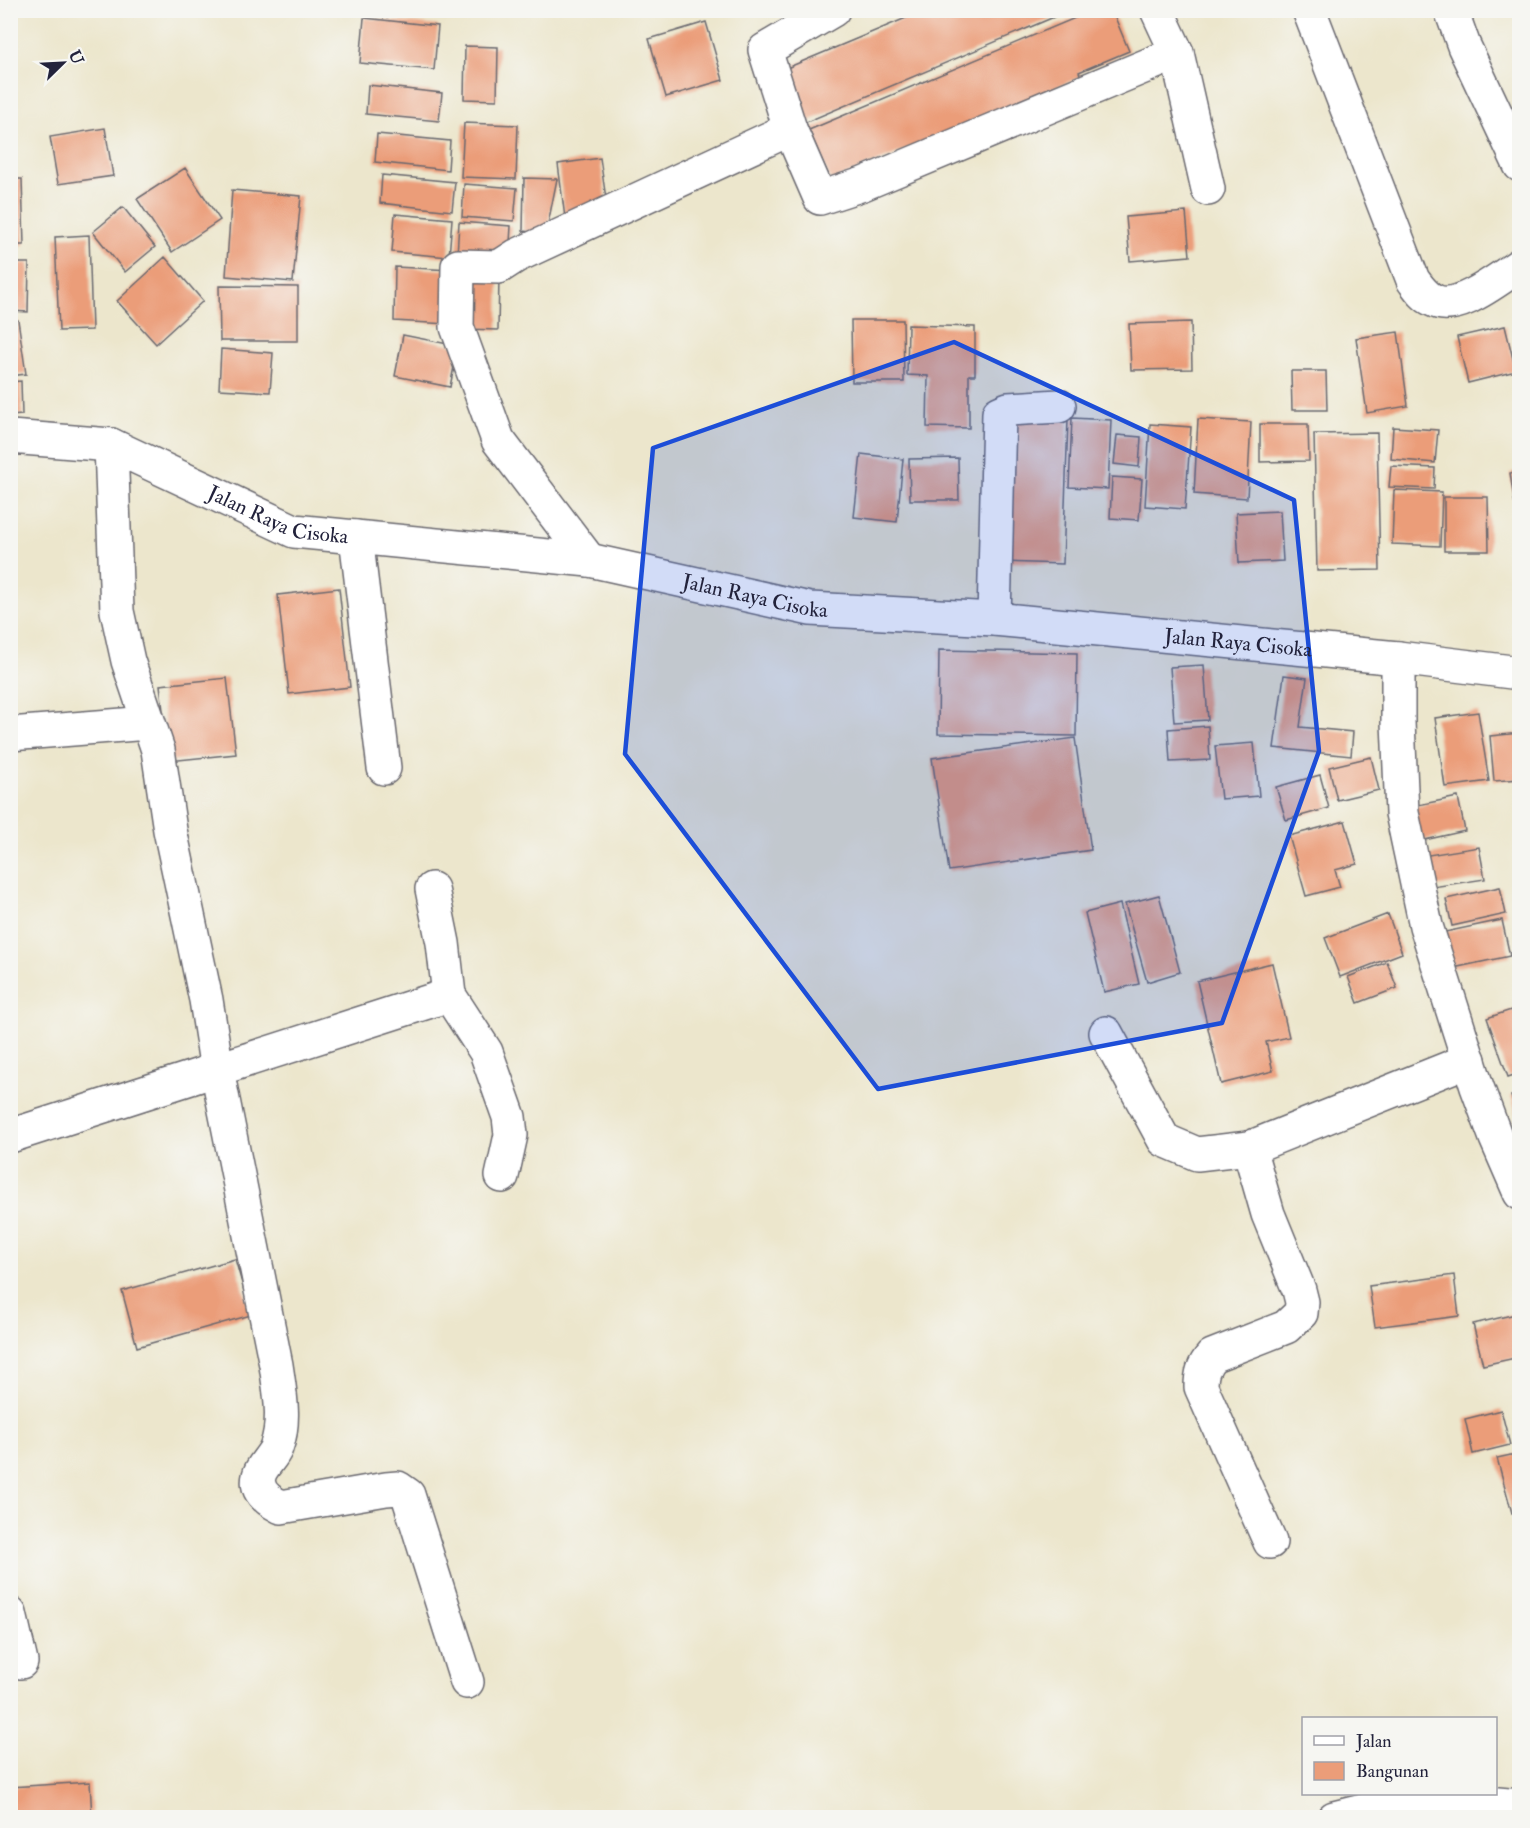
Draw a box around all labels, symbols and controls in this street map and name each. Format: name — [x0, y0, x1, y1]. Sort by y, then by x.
north arrow — [33, 33, 93, 93]
text: U — [64, 47, 88, 68]
street label: Jalan Raya Cisoka — [203, 479, 350, 550]
street label: Jalan Raya Cisoka — [679, 567, 829, 623]
street label: Jalan Raya Cisoka — [1162, 622, 1314, 663]
legend — [1302, 1717, 1497, 1795]
text: Jalan — [1355, 1730, 1392, 1753]
text: Bangunan — [1356, 1760, 1429, 1783]

